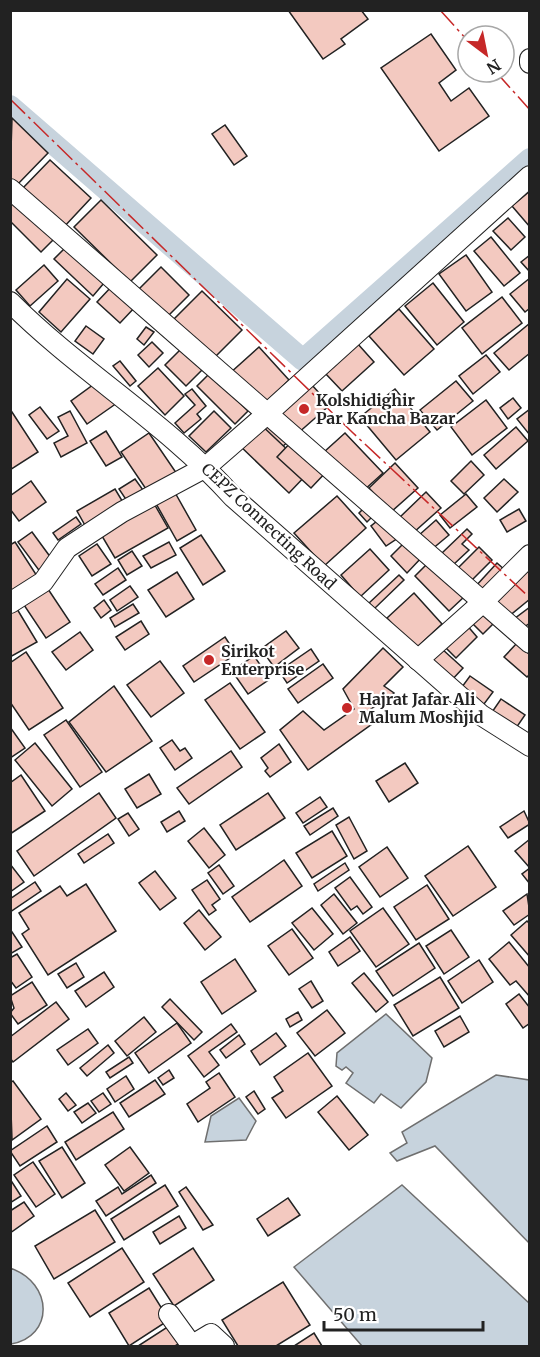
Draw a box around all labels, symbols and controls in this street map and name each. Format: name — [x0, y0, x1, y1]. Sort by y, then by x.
north arrow — [456, 24, 516, 84]
text: N — [483, 55, 505, 79]
place label: Kolshidighir Par Kancha Bazar — [316, 390, 456, 428]
marker: Kolshidighir Par Kancha Bazar — [297, 402, 311, 416]
street label: CEPZ Connecting Road — [198, 458, 341, 594]
place label: Sirikot Enterprise — [221, 641, 305, 679]
marker: Sirikot Enterprise — [202, 653, 216, 667]
place label: Hajrat Jafar Ali Malum Moshjid — [359, 689, 484, 727]
marker: Hajrat Jafar Ali Malum Moshjid — [340, 701, 354, 715]
scale bar — [324, 1294, 483, 1332]
text: 50 m — [333, 1303, 377, 1326]

